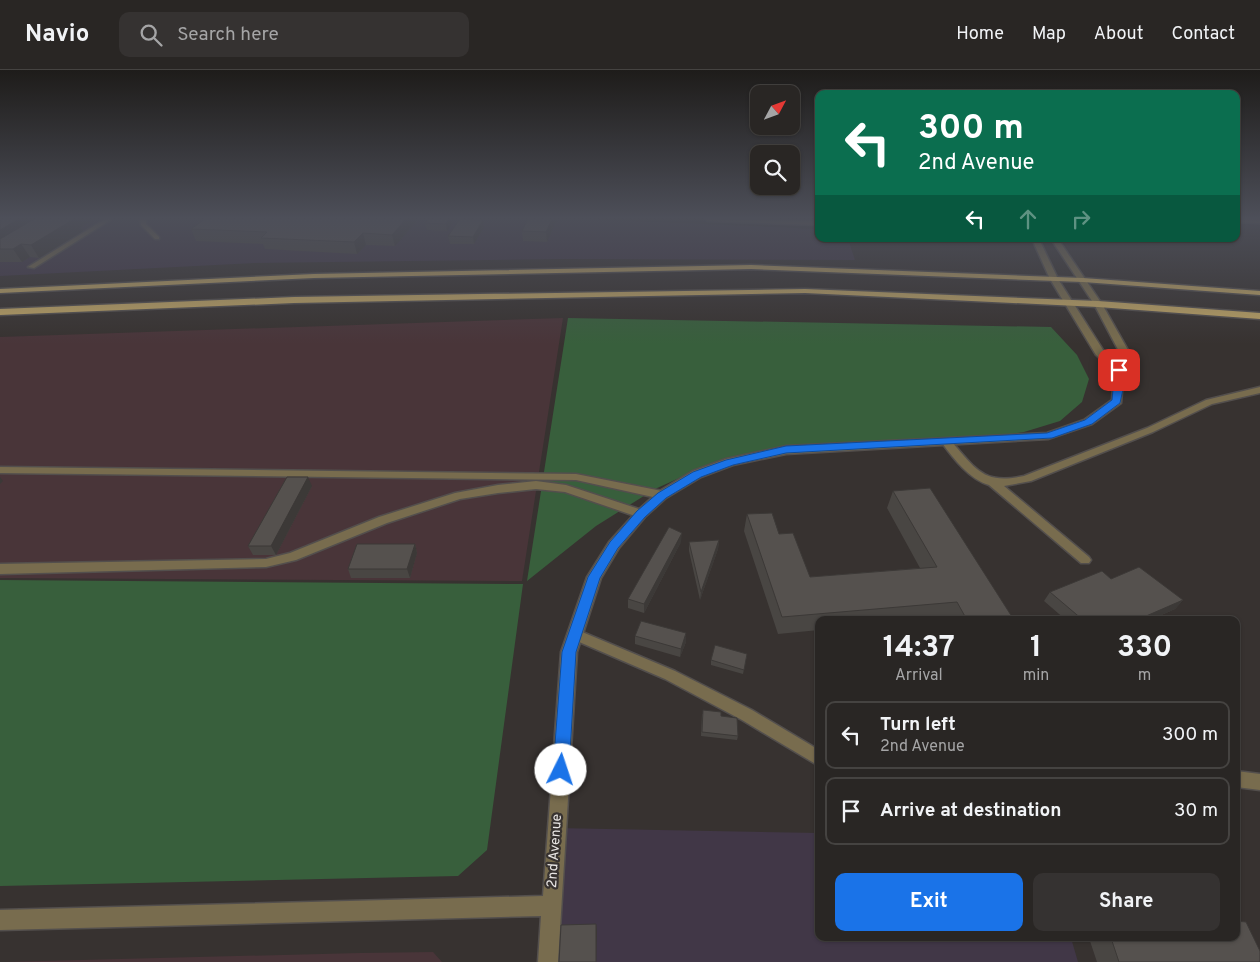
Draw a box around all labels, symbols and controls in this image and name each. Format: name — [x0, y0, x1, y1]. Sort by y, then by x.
search box — [119, 12, 469, 57]
text: Navio — [25, 20, 89, 50]
icon: search — [137, 21, 165, 49]
text: Search here — [177, 23, 279, 47]
text: Home — [956, 23, 1004, 46]
text: Map — [1032, 23, 1066, 46]
text: About — [1094, 23, 1143, 46]
text: Contact — [1171, 23, 1235, 46]
north arrow — [750, 85, 800, 135]
map controls — [750, 85, 800, 195]
text: 300 m — [918, 107, 1024, 151]
icon: left — [835, 110, 900, 175]
button: search — [750, 145, 800, 195]
text: 2nd Avenue — [918, 150, 1034, 177]
icon: left — [961, 205, 989, 233]
icon: ahead — [1014, 205, 1042, 233]
icon: right — [1067, 205, 1095, 233]
pin — [1098, 349, 1140, 391]
icon: arrive — [1105, 356, 1133, 384]
text: 14:37 — [883, 630, 955, 667]
text: 1 — [1030, 630, 1042, 667]
text: 330 — [1117, 630, 1172, 667]
text: Arrival — [895, 666, 943, 686]
text: min — [1023, 666, 1049, 686]
text: m — [1138, 666, 1151, 686]
text: Turn left — [880, 713, 956, 737]
icon: left — [837, 721, 865, 749]
text: 300 m — [1162, 723, 1218, 747]
text: 2nd Avenue — [880, 737, 965, 757]
position arrow — [534, 743, 586, 795]
icon: arrive — [837, 797, 865, 825]
text: Arrive at destination — [880, 799, 1061, 823]
text: 30 m — [1174, 799, 1218, 823]
street label: 2nd Avenue — [544, 813, 566, 889]
button: Exit — [835, 873, 1023, 931]
button: Share — [1033, 873, 1220, 931]

